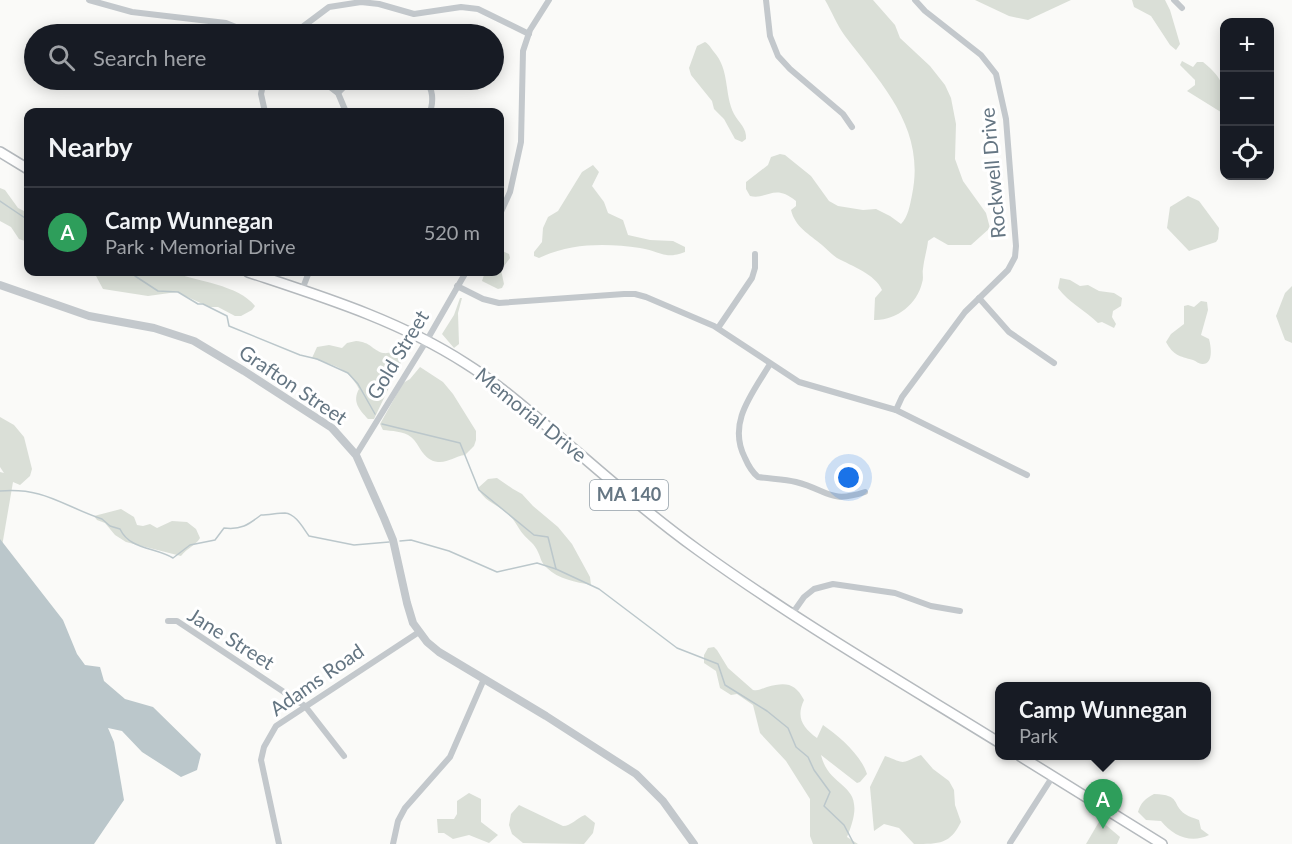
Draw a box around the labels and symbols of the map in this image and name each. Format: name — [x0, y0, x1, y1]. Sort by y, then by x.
street label: Rockwell Drive — [974, 107, 1010, 240]
street label: Gold Street — [361, 306, 433, 403]
street label: Grafton Street — [235, 339, 352, 429]
street label: Memorial Drive — [471, 362, 592, 466]
your location — [834, 463, 863, 492]
road number: MA 140 — [590, 480, 668, 510]
street label: Jane Street — [184, 602, 279, 674]
street label: Adams Road — [265, 638, 368, 720]
pin: A — [1084, 780, 1122, 829]

